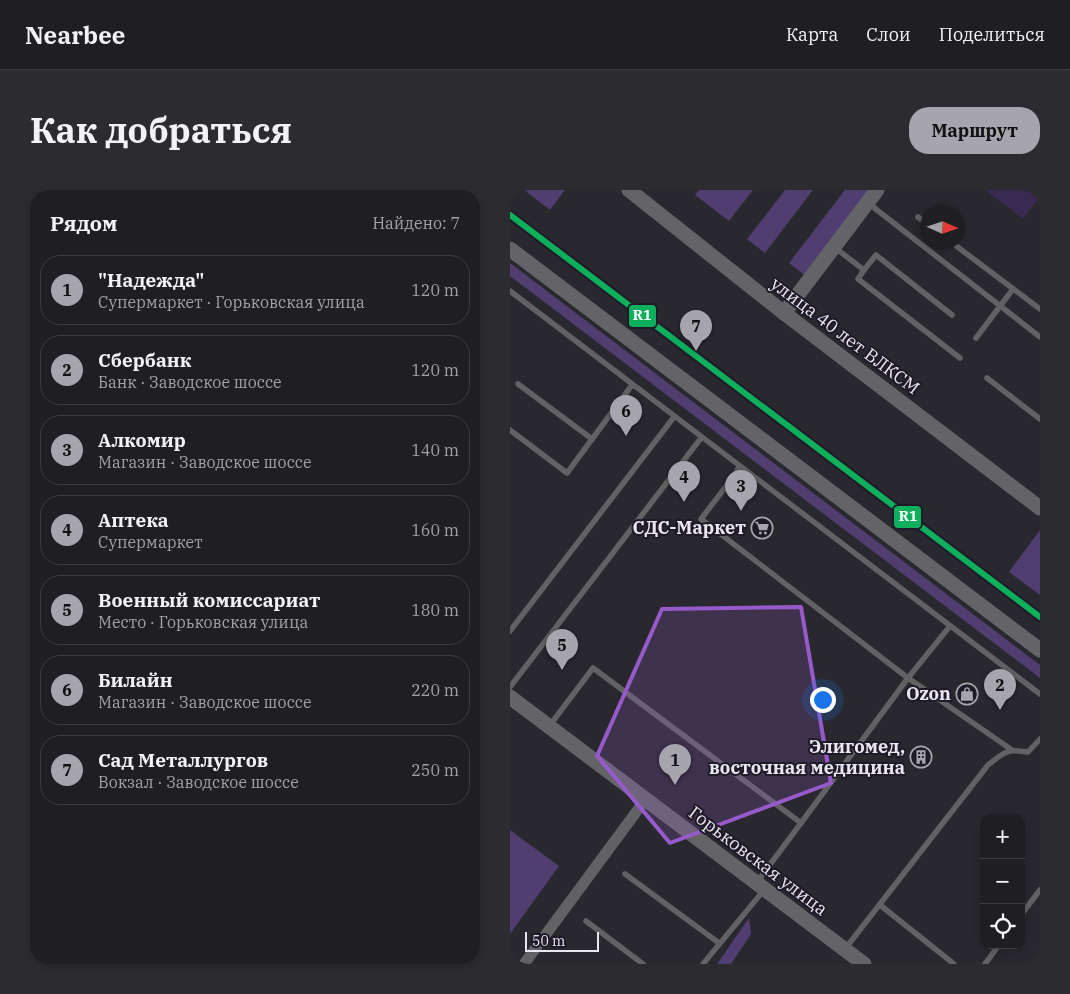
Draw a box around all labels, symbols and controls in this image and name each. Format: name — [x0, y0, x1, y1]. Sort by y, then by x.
text: Nearbee — [25, 19, 125, 51]
text: Карта — [786, 23, 838, 46]
text: Слои — [866, 23, 911, 46]
text: Поделиться — [939, 23, 1045, 46]
text: Как добраться — [30, 107, 292, 153]
button: Маршрут — [909, 107, 1040, 154]
north arrow — [920, 205, 965, 250]
text: Рядом — [50, 209, 118, 237]
text: Найдено: 7 — [372, 213, 460, 233]
text: "Надежда" — [98, 268, 204, 292]
street label: улица 40 лет ВЛКСМ — [766, 272, 924, 399]
text: 1 — [62, 280, 72, 300]
text: 120 m — [411, 280, 459, 300]
text: Супермаркет · Горьковская улица — [98, 292, 365, 312]
line badge: R1 — [628, 304, 657, 328]
text: R1 — [633, 306, 651, 324]
pin: 7 — [680, 310, 712, 351]
text: Сбербанк — [98, 348, 191, 372]
text: 2 — [62, 360, 72, 380]
text: 120 m — [411, 360, 459, 380]
text: Банк · Заводское шоссе — [98, 372, 282, 392]
pin: 6 — [610, 395, 642, 436]
text: Алкомир — [98, 428, 186, 452]
text: 3 — [62, 440, 72, 460]
text: 140 m — [411, 440, 459, 460]
text: Магазин · Заводское шоссе — [98, 452, 312, 472]
pin: 4 — [668, 461, 700, 502]
pin: 3 — [725, 470, 757, 511]
line badge: R1 — [893, 505, 922, 529]
text: R1 — [899, 507, 917, 525]
text: Аптека — [98, 508, 169, 532]
place label: СДС-Маркет — [633, 516, 746, 539]
supermarket icon: СДС-Маркет — [750, 516, 774, 540]
text: 4 — [62, 520, 72, 540]
text: 160 m — [411, 520, 459, 540]
text: Супермаркет — [98, 532, 203, 552]
text: Военный комиссариат — [98, 588, 320, 612]
text: 5 — [62, 600, 72, 620]
text: 180 m — [411, 600, 459, 620]
text: Место · Горьковская улица — [98, 612, 308, 632]
pin: 5 — [546, 629, 578, 670]
text: Билайн — [98, 668, 173, 692]
pin: 2 — [984, 669, 1016, 710]
text: 6 — [62, 680, 72, 700]
text: 220 m — [411, 680, 459, 700]
place label: Ozon — [906, 682, 951, 705]
shop icon: Ozon — [955, 682, 979, 706]
your location — [810, 687, 836, 713]
text: Магазин · Заводское шоссе — [98, 692, 312, 712]
place label: Элигомед, восточная медицина — [709, 735, 905, 779]
pin: 1 — [659, 744, 691, 785]
building icon: Элигомед, восточная медицина — [909, 745, 933, 769]
text: Сад Металлургов — [98, 748, 268, 772]
text: 7 — [62, 760, 72, 780]
text: 250 m — [411, 760, 459, 780]
text: Вокзал · Заводское шоссе — [98, 772, 299, 792]
street label: Горьковская улица — [684, 801, 833, 920]
map controls — [980, 814, 1025, 949]
button: + — [980, 814, 1025, 859]
button: − — [980, 859, 1025, 904]
button: locate — [980, 904, 1025, 949]
scale bar — [525, 929, 599, 952]
text: 50 m — [532, 932, 565, 950]

